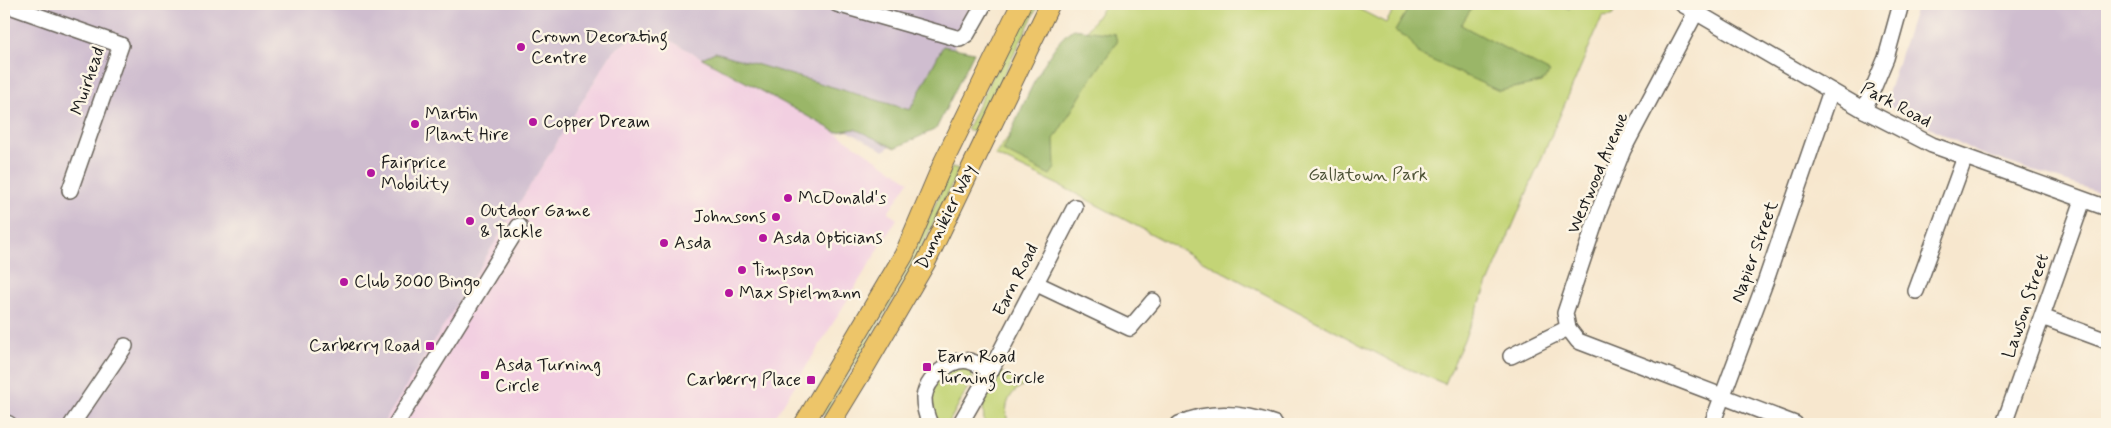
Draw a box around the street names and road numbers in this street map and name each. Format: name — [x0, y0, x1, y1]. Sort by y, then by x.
street label: Muirhead — [65, 44, 111, 118]
street label: Park Road — [1857, 76, 1935, 134]
street label: Westwood Avenue — [1562, 109, 1634, 237]
street label: Dunnikier Way — [910, 160, 982, 274]
street label: Napier Street — [1725, 197, 1785, 306]
street label: Earn Road — [987, 240, 1045, 320]
street label: Lawson Street — [1997, 250, 2055, 362]

